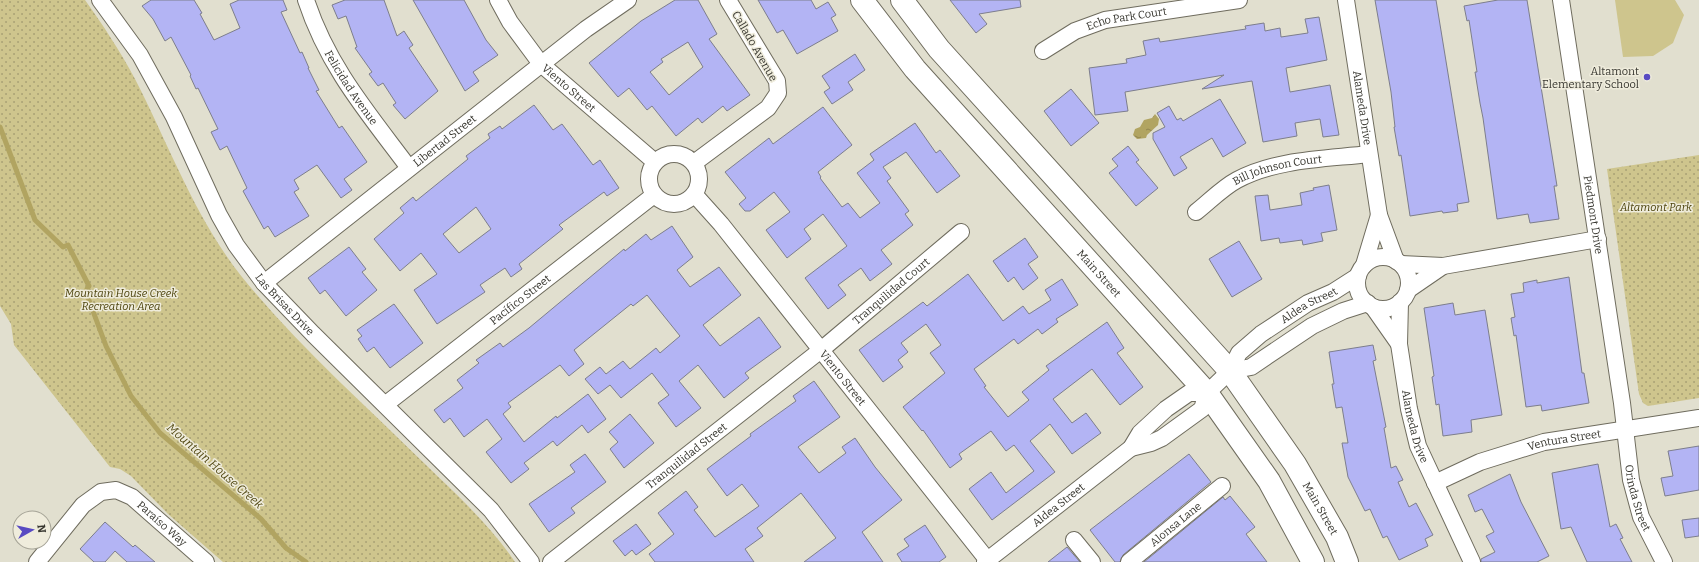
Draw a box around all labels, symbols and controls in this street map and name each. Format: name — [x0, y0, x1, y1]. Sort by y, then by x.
street label: Echo Park Court — [1085, 5, 1168, 33]
street label: Callado Avenue — [729, 9, 780, 84]
street label: Felicidad Avenue — [322, 48, 380, 128]
street label: Viento Street — [539, 62, 598, 115]
place label: Altamont Elementary School — [1542, 65, 1639, 91]
street label: Alameda Drive — [1350, 70, 1374, 146]
marker: Altamont Elementary School — [1642, 72, 1652, 82]
street label: Libertad Street — [411, 112, 479, 170]
street label: Bill Johnson Court — [1231, 153, 1322, 188]
street label: Piedmont Drive — [1581, 174, 1605, 255]
park label: Altamont Park — [1619, 201, 1693, 214]
street label: Main Street — [1074, 247, 1123, 300]
street label: Tranquilidad Court — [850, 255, 933, 327]
street label: Las Brisas Drive — [252, 271, 317, 338]
street label: Pacífico Street — [487, 272, 553, 328]
street label: Aldea Street — [1278, 285, 1340, 326]
park label: Mountain House Creek Recreation Area — [65, 287, 178, 313]
street label: Viento Street — [817, 348, 868, 408]
street label: Alameda Drive — [1399, 389, 1431, 465]
water label: Mountain House Creek — [164, 420, 266, 512]
street label: Tranquilidad Street — [644, 421, 730, 492]
street label: Ventura Street — [1526, 427, 1602, 454]
street label: Orinda Street — [1622, 464, 1653, 533]
street label: Main Street — [1300, 480, 1340, 537]
street label: Aldea Street — [1030, 481, 1087, 530]
street label: Paraíso Way — [134, 498, 189, 549]
street label: Alonsa Lane — [1147, 500, 1204, 549]
north arrow — [12, 510, 52, 550]
text: N — [34, 524, 49, 534]

